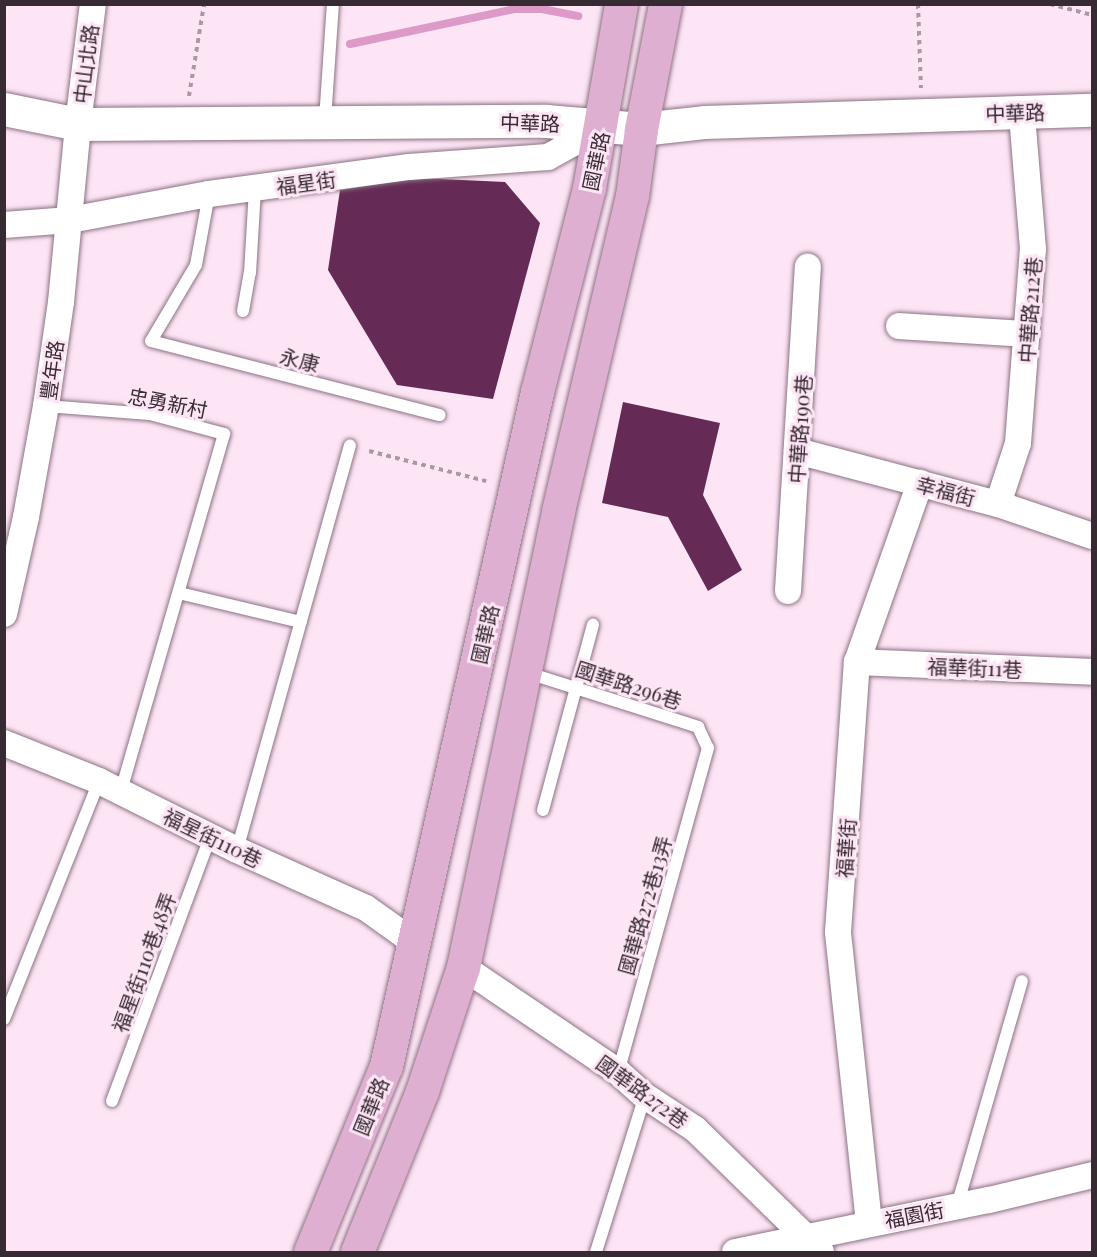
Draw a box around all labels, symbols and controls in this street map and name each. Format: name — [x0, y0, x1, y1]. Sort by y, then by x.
street label: 中山北路 — [68, 23, 102, 105]
street label: 中華路 — [985, 99, 1045, 125]
street label: 中華路 — [500, 109, 560, 135]
street label: 國華路 — [577, 129, 613, 193]
street label: 福星街 — [275, 166, 337, 198]
street label: 中華路212巷 — [1013, 256, 1045, 364]
street label: 豐年路 — [35, 339, 67, 401]
street label: 永康 — [278, 343, 322, 375]
street label: 中華路190巷 — [783, 374, 815, 484]
street label: 忠勇新村 — [126, 383, 210, 421]
street label: 幸福街 — [914, 471, 978, 509]
street label: 國華路 — [466, 602, 502, 666]
street label: 福華街11巷 — [927, 653, 1023, 681]
street label: 國華路296巷 — [573, 656, 685, 712]
street label: 福星街110巷 — [160, 803, 266, 871]
street label: 福華街 — [831, 817, 859, 879]
street label: 國華路272巷13弄 — [613, 833, 675, 977]
street label: 福星街110巷48弄 — [107, 889, 179, 1035]
street label: 國華路272巷 — [593, 1050, 693, 1132]
street label: 國華路 — [348, 1074, 392, 1138]
street label: 福園街 — [882, 1196, 946, 1232]

